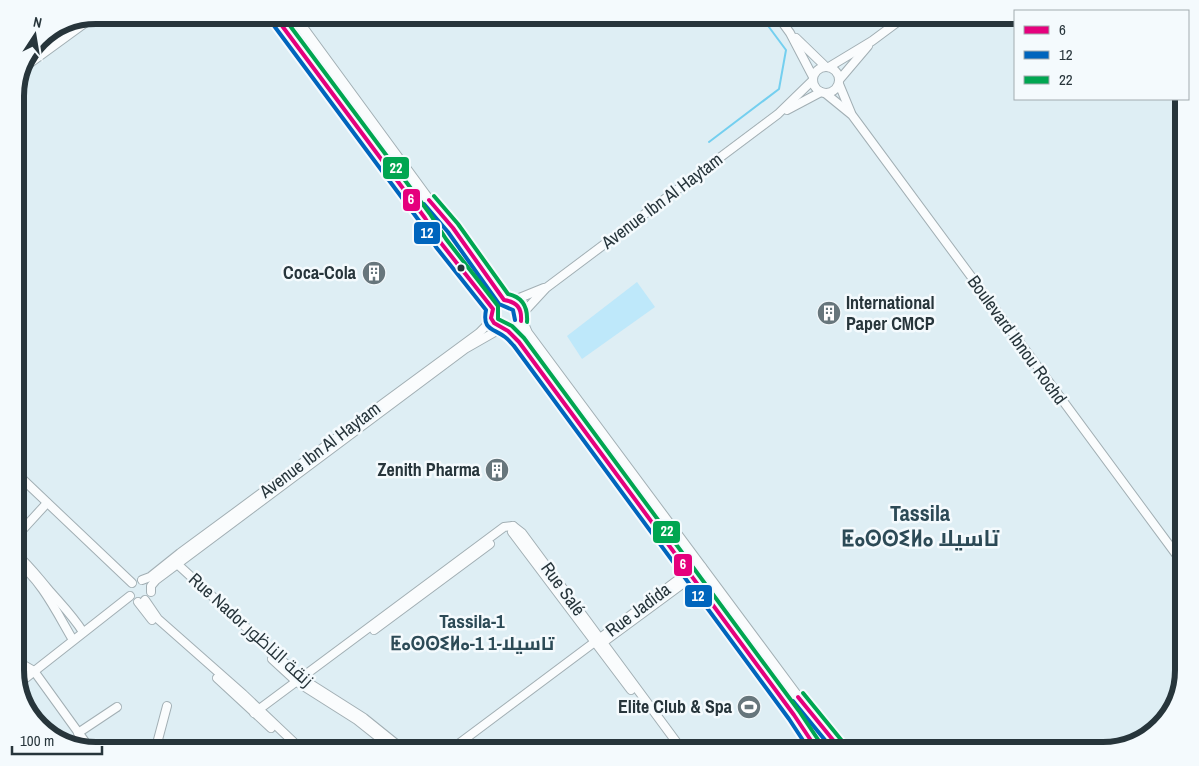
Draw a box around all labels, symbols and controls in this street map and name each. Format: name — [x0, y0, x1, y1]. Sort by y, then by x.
north arrow — [10, 10, 60, 60]
legend — [1014, 10, 1189, 100]
text: N — [32, 13, 44, 32]
text: 6 — [1059, 19, 1066, 40]
text: 12 — [1059, 44, 1073, 65]
text: 22 — [1059, 69, 1073, 90]
street label: Avenue Ibn Al Haytam — [595, 147, 727, 255]
line badge: 22 — [382, 156, 410, 180]
text: 22 — [390, 159, 402, 177]
line badge: 6 — [402, 188, 421, 212]
text: 6 — [408, 190, 414, 208]
line badge: 12 — [413, 221, 441, 245]
text: 12 — [421, 224, 433, 242]
place label: Coca-Cola — [283, 260, 357, 285]
building icon: Coca-Cola — [361, 260, 387, 286]
unlabelled marker — [456, 263, 466, 273]
street label: Boulevard Ibnou Rochd — [962, 270, 1073, 409]
place label: International Paper CMCP — [846, 290, 935, 336]
building icon: International Paper CMCP — [816, 300, 842, 326]
street label: Avenue Ibn Al Haytam — [253, 396, 385, 504]
place label: Zenith Pharma — [377, 457, 481, 482]
building icon: Zenith Pharma — [484, 457, 510, 483]
district label: Tassila ⵟⴰⵙⵙⵉⵍⴰ تاسيلا — [841, 498, 1000, 553]
line badge: 22 — [652, 520, 681, 544]
text: 22 — [661, 522, 673, 540]
line badge: 6 — [673, 553, 693, 577]
text: 6 — [680, 555, 686, 573]
street label: Rue Salé — [535, 557, 591, 621]
street label: Rue Nador زنقة الناظور — [184, 567, 319, 692]
street label: Rue Jadida — [600, 577, 675, 642]
line badge: 12 — [684, 584, 713, 608]
text: 12 — [692, 587, 704, 605]
district label: Tassila-1 ⵟⴰⵙⵙⵉⵍⴰ-1 1-تاسيلا — [390, 608, 555, 656]
place label: Elite Club & Spa — [618, 694, 733, 719]
sports icon: Elite Club & Spa — [736, 694, 762, 720]
scale bar — [12, 724, 102, 756]
text: 100 m — [20, 730, 54, 751]

